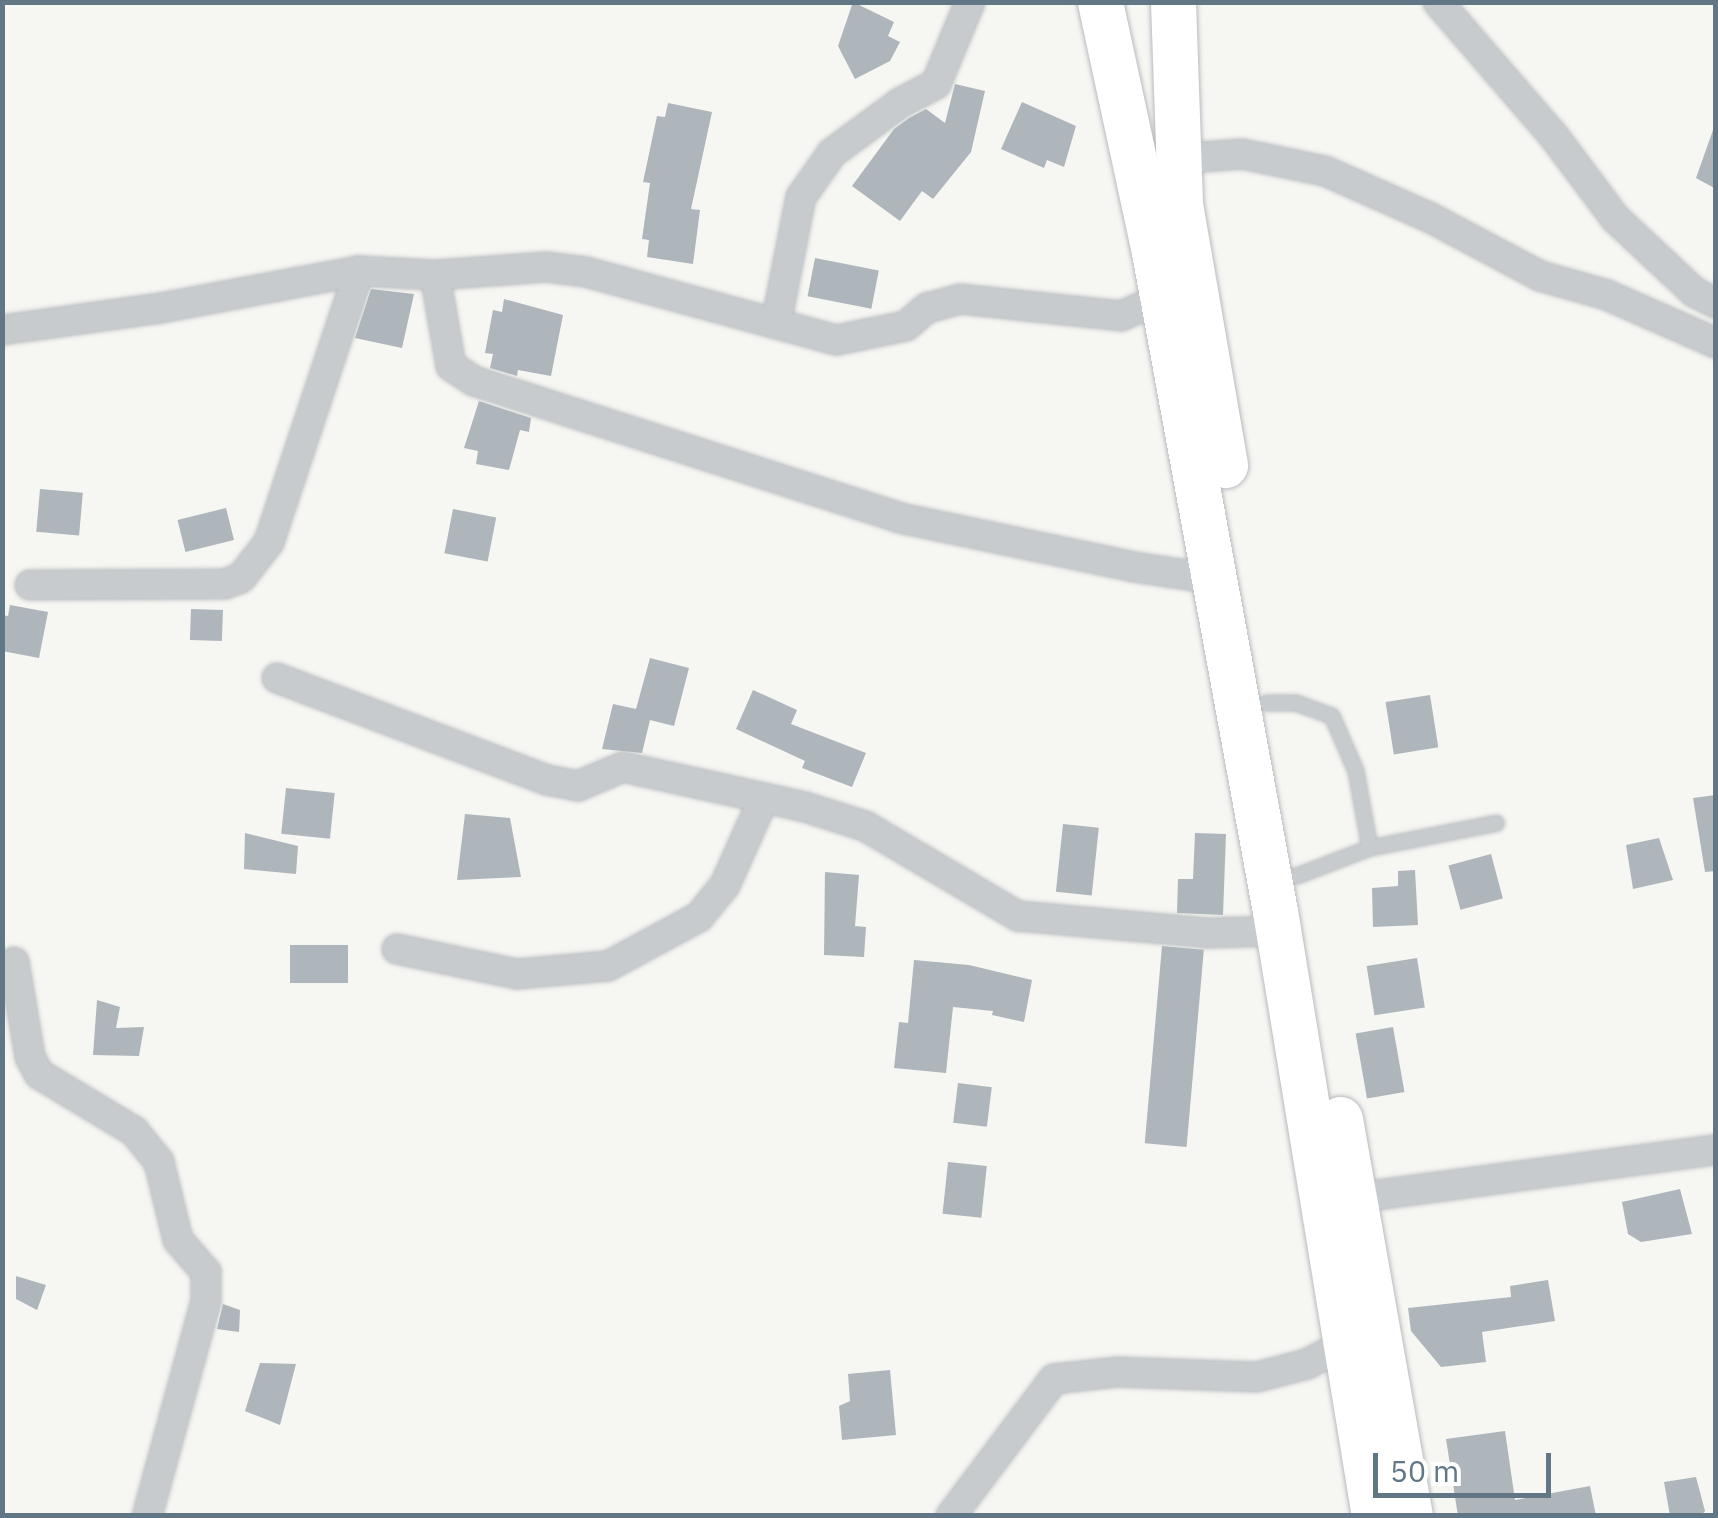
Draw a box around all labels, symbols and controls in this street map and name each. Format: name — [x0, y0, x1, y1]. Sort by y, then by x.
scale bar — [1378, 1433, 1556, 1495]
text: 50 m — [1390, 1451, 1459, 1490]

